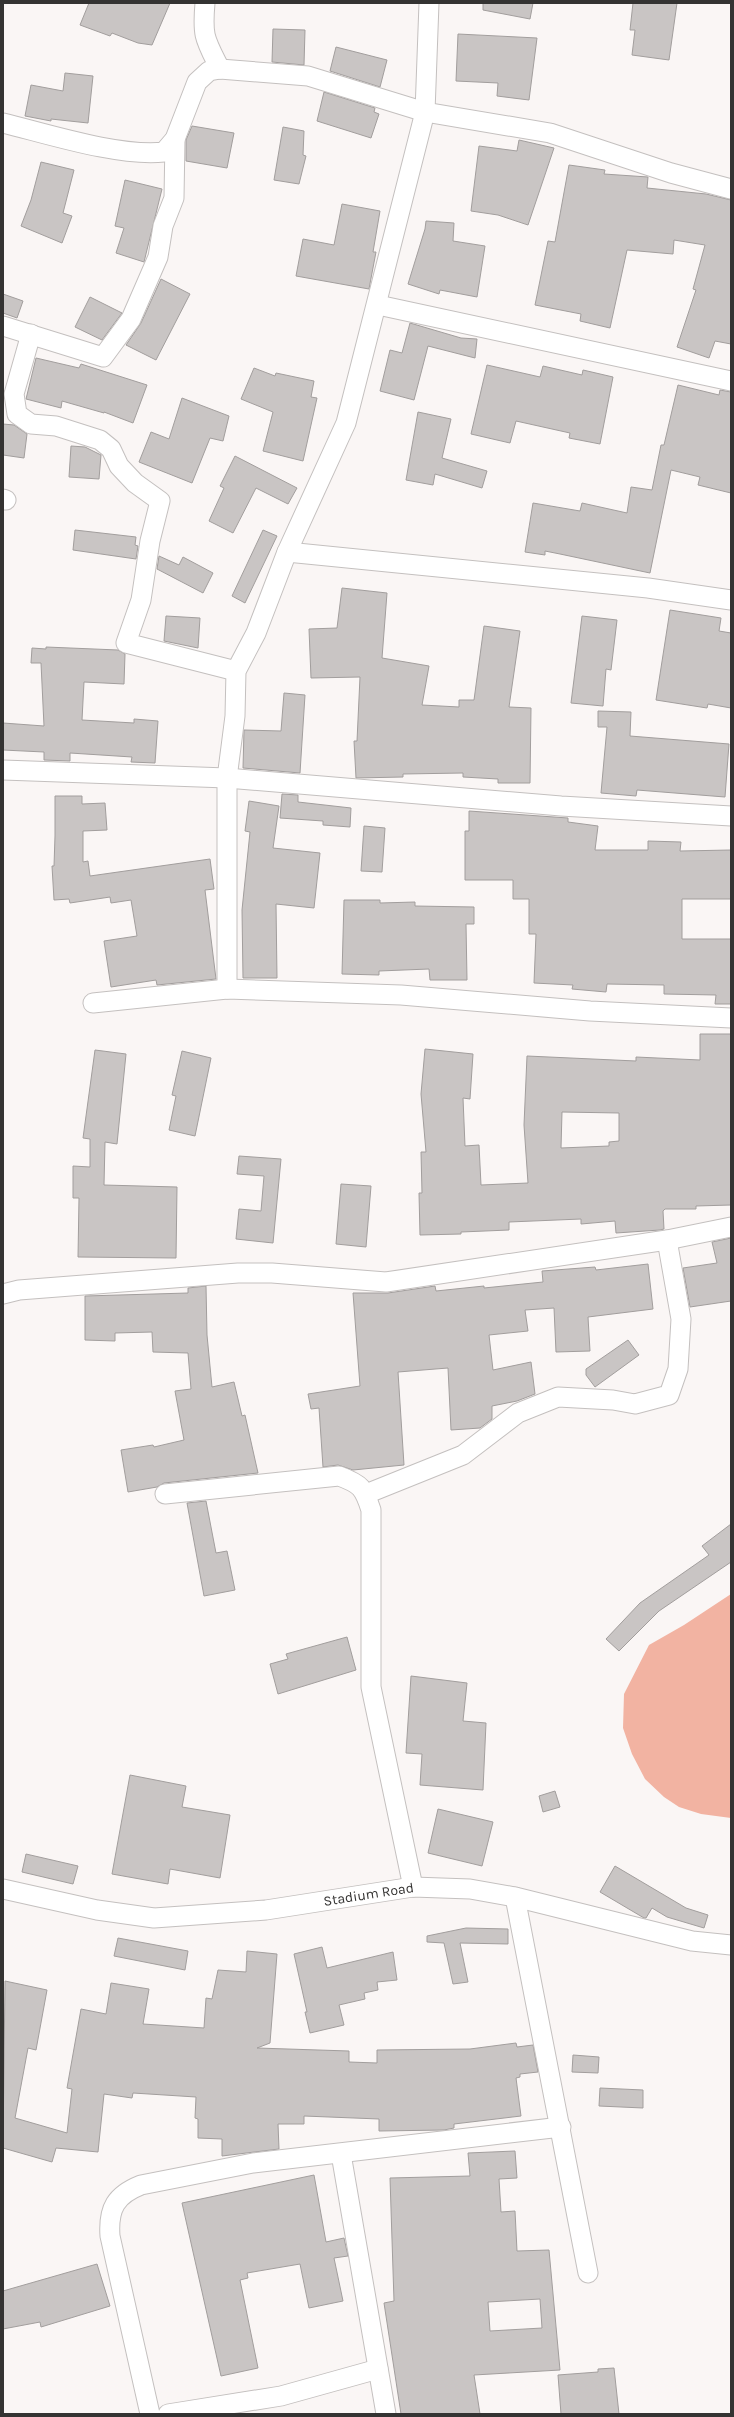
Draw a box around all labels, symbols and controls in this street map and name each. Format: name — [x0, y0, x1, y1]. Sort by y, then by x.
street label: Stadium Road — [322, 1879, 415, 1910]

